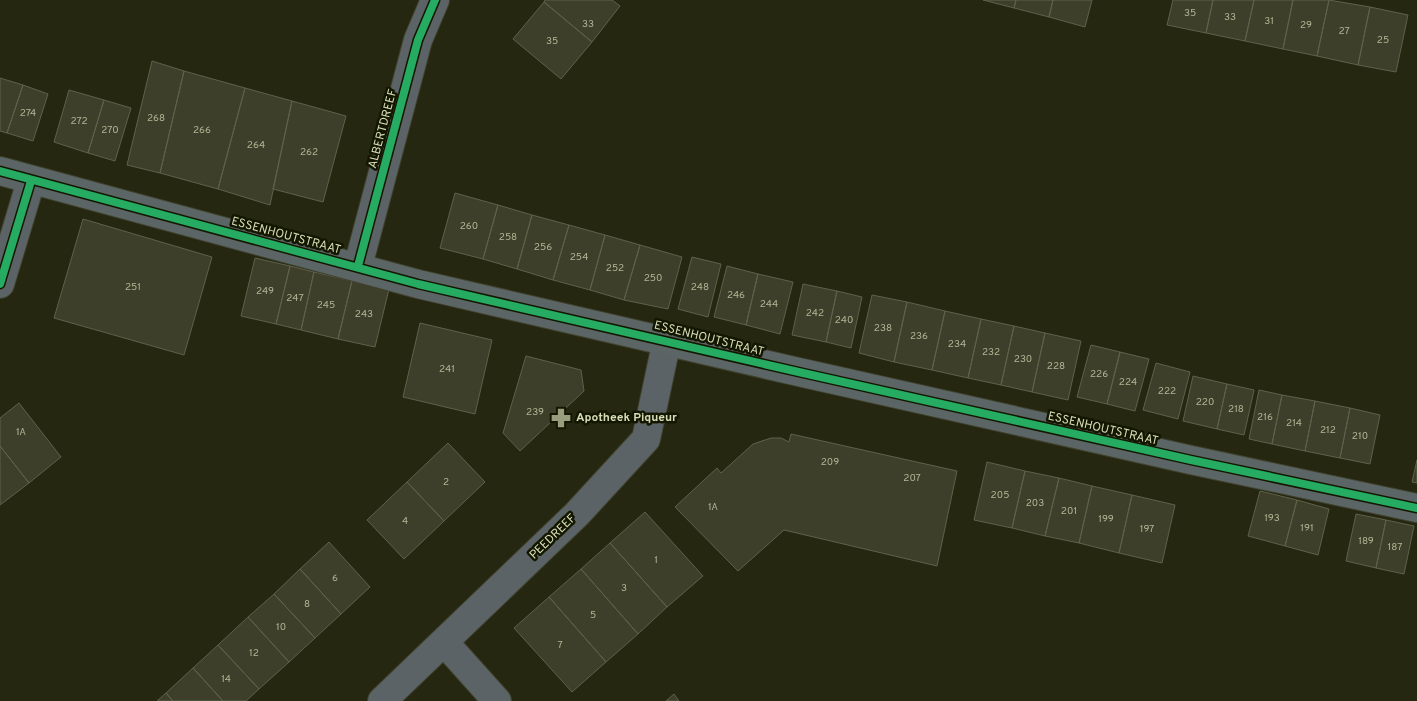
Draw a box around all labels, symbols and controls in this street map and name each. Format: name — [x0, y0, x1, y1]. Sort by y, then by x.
house number: 35 — [1184, 7, 1196, 20]
house number: 33 — [1224, 11, 1236, 24]
house number: 31 — [1264, 15, 1274, 28]
house number: 33 — [582, 18, 594, 31]
house number: 29 — [1300, 19, 1312, 32]
house number: 27 — [1338, 25, 1350, 38]
house number: 25 — [1377, 34, 1389, 47]
house number: 35 — [546, 35, 558, 48]
street label: ALBERTDREEF — [365, 87, 401, 170]
house number: 274 — [20, 107, 36, 120]
house number: 268 — [147, 112, 165, 125]
house number: 272 — [70, 115, 88, 128]
house number: 270 — [101, 124, 119, 137]
house number: 266 — [193, 124, 211, 137]
house number: 264 — [247, 139, 265, 152]
house number: 262 — [300, 146, 318, 159]
street label: ESSENHOUTSTRAAT — [229, 214, 343, 258]
house number: 260 — [460, 220, 478, 233]
house number: 258 — [499, 231, 517, 244]
house number: 256 — [534, 241, 552, 254]
house number: 254 — [570, 251, 588, 264]
house number: 252 — [606, 262, 624, 275]
house number: 250 — [644, 272, 662, 285]
house number: 251 — [125, 281, 141, 294]
house number: 248 — [691, 281, 709, 294]
house number: 249 — [256, 285, 274, 298]
house number: 246 — [727, 289, 745, 302]
house number: 247 — [286, 292, 304, 305]
house number: 244 — [760, 298, 778, 311]
house number: 245 — [317, 299, 335, 312]
house number: 242 — [806, 307, 824, 320]
house number: 243 — [355, 308, 373, 321]
house number: 240 — [835, 314, 853, 327]
street label: ESSENHOUTSTRAAT — [652, 318, 766, 360]
house number: 238 — [874, 322, 892, 335]
house number: 236 — [910, 330, 928, 343]
house number: 234 — [948, 338, 966, 351]
house number: 232 — [982, 346, 1000, 359]
house number: 230 — [1014, 353, 1032, 366]
house number: 228 — [1047, 360, 1065, 373]
house number: 241 — [439, 363, 455, 376]
house number: 226 — [1090, 368, 1108, 381]
house number: 224 — [1119, 376, 1137, 389]
house number: 222 — [1158, 385, 1176, 398]
house number: 220 — [1196, 396, 1214, 409]
house number: 218 — [1228, 403, 1244, 416]
house number: 239 — [526, 406, 544, 419]
pharmacy icon: Apotheek Piqueur — [550, 407, 572, 429]
street label: ESSENHOUTSTRAAT — [1046, 409, 1160, 449]
place label: Apotheek Piqueur — [576, 410, 677, 426]
house number: 216 — [1257, 411, 1273, 424]
house number: 214 — [1286, 417, 1302, 430]
house number: 212 — [1320, 424, 1336, 437]
house number: 1A — [16, 426, 26, 439]
house number: 210 — [1352, 430, 1368, 443]
house number: 209 — [821, 456, 839, 469]
house number: 207 — [903, 472, 921, 485]
house number: 2 — [443, 476, 449, 489]
house number: 205 — [991, 489, 1009, 502]
house number: 203 — [1026, 497, 1044, 510]
house number: 1A — [708, 501, 718, 514]
house number: 201 — [1061, 505, 1077, 518]
street label: PEEDREEF — [526, 511, 580, 563]
house number: 193 — [1264, 512, 1280, 525]
house number: 199 — [1098, 513, 1114, 526]
house number: 4 — [402, 515, 408, 528]
house number: 191 — [1300, 522, 1314, 535]
house number: 197 — [1140, 523, 1154, 536]
house number: 189 — [1358, 535, 1374, 548]
house number: 187 — [1388, 541, 1402, 554]
house number: 1 — [654, 554, 658, 567]
house number: 6 — [332, 572, 338, 585]
house number: 3 — [621, 582, 627, 595]
house number: 8 — [304, 598, 310, 611]
house number: 5 — [590, 609, 596, 622]
house number: 10 — [276, 621, 286, 634]
house number: 7 — [557, 639, 563, 652]
house number: 12 — [249, 647, 259, 660]
house number: 14 — [221, 673, 231, 686]

